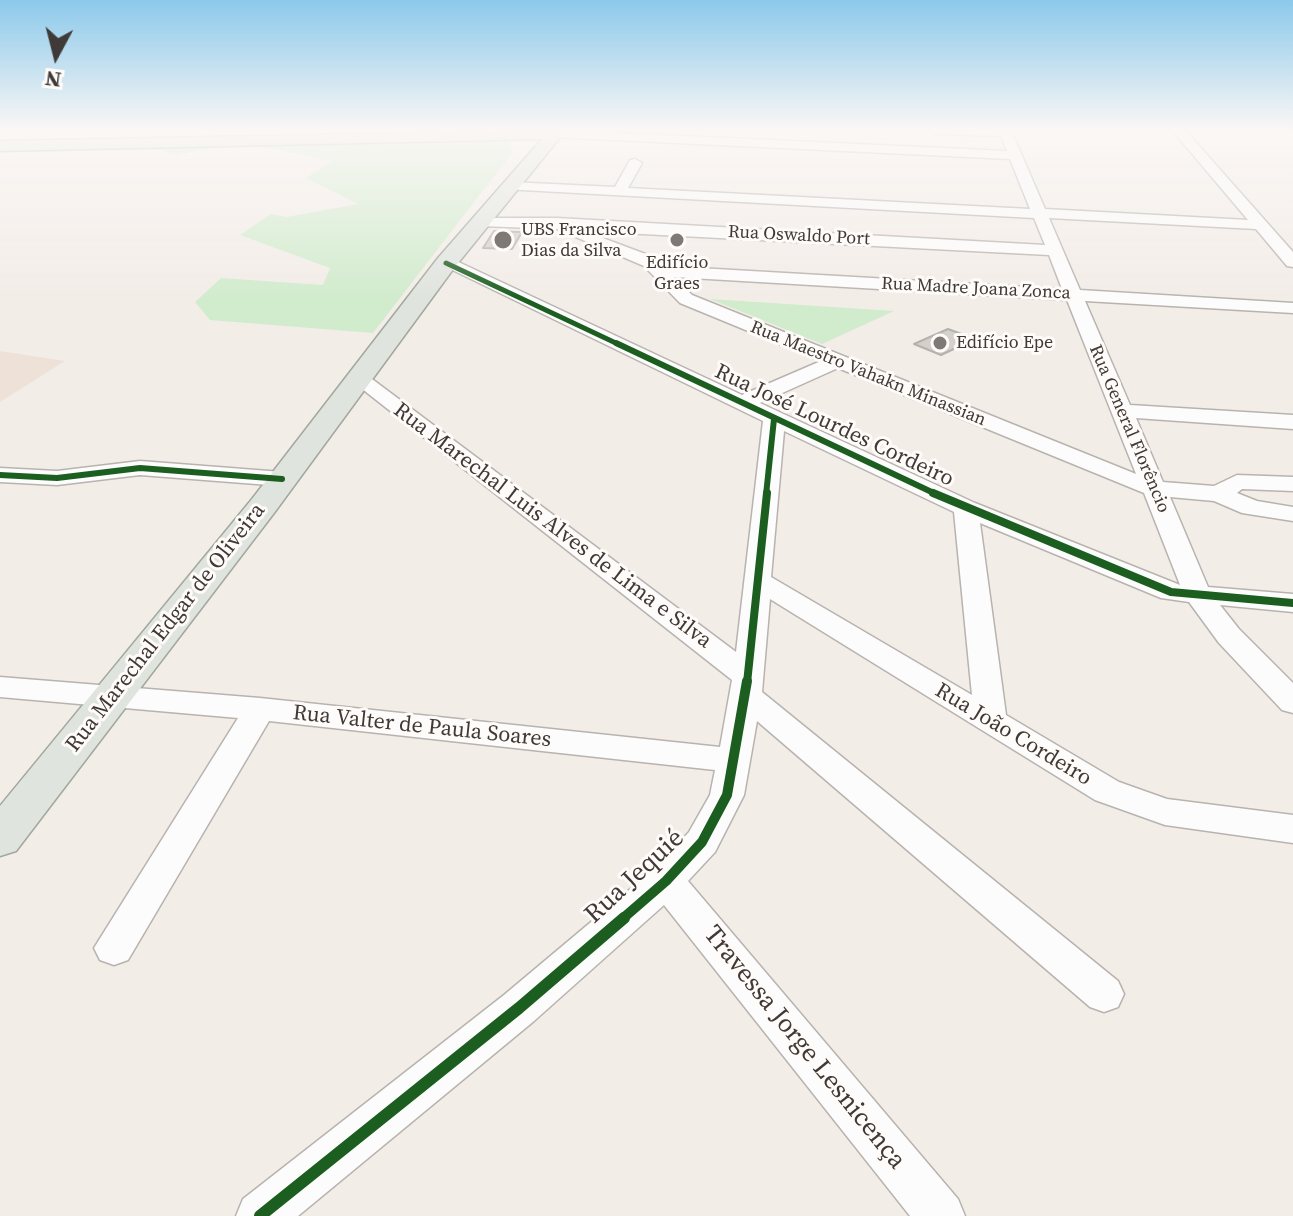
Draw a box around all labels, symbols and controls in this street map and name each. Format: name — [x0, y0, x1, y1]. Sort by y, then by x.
north arrow — [16, 16, 96, 96]
text: N — [43, 64, 63, 96]
place label: UBS Francisco Dias da Silva — [521, 219, 637, 262]
street label: Rua Oswaldo Port — [727, 221, 871, 251]
marker: UBS Francisco Dias da Silva — [492, 229, 514, 251]
marker: Edifício Graes — [668, 231, 686, 249]
place label: Edifício Graes — [646, 252, 708, 294]
street label: Rua Madre Joana Zonca — [881, 273, 1071, 305]
street label: Rua Maestro Vahakn Minassian — [747, 317, 989, 431]
place label: Edifício Epe — [956, 332, 1053, 354]
marker: Edifício Epe — [931, 334, 949, 352]
street label: Rua General Florêncio — [1084, 342, 1174, 516]
street label: Rua José Lourdes Cordeiro — [710, 359, 958, 493]
street label: Rua Marechal Luis Alves de Lima e Silva — [388, 398, 716, 654]
street label: Rua Marechal Edgar de Oliveira — [61, 498, 271, 758]
street label: Rua João Cordeiro — [930, 678, 1096, 792]
street label: Rua Valter de Paula Soares — [292, 700, 552, 754]
street label: Rua Jequié — [579, 823, 691, 931]
street label: Travessa Jorge Lesnicença — [696, 920, 912, 1176]

